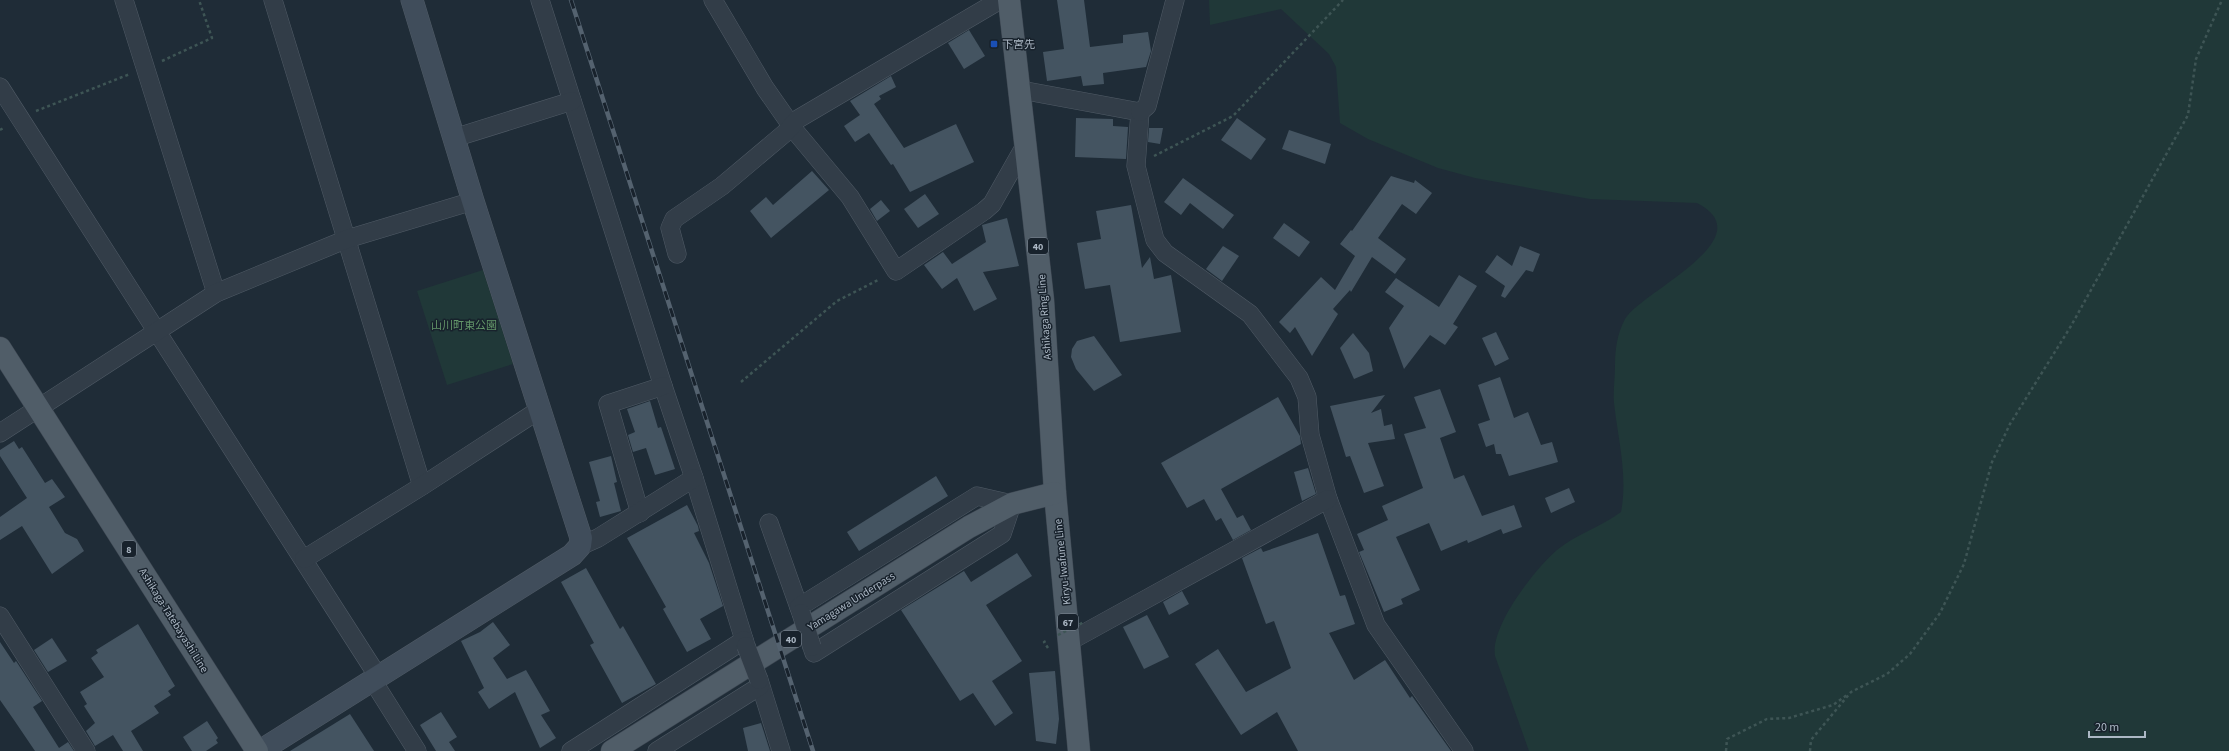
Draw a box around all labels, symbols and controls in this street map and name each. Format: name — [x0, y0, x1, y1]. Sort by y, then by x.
place label: 下宮先 — [1002, 37, 1035, 52]
marker: 下宮先 — [989, 39, 999, 49]
road number: 40 — [1028, 238, 1048, 254]
street label: Ashikaga Ring Line — [1034, 273, 1055, 360]
park label: 山川町東公園 — [431, 318, 497, 333]
street label: Kiryu-Iwafune Line — [1050, 518, 1074, 606]
road number: 8 — [122, 541, 136, 557]
street label: Ashikaga-Tatebayashi Line — [135, 565, 212, 676]
street label: Yamagawa Underpass — [804, 568, 898, 635]
road number: 67 — [1058, 614, 1078, 630]
road number: 40 — [781, 631, 801, 647]
scale bar — [2089, 713, 2145, 739]
text: 20 m — [2095, 719, 2119, 736]

